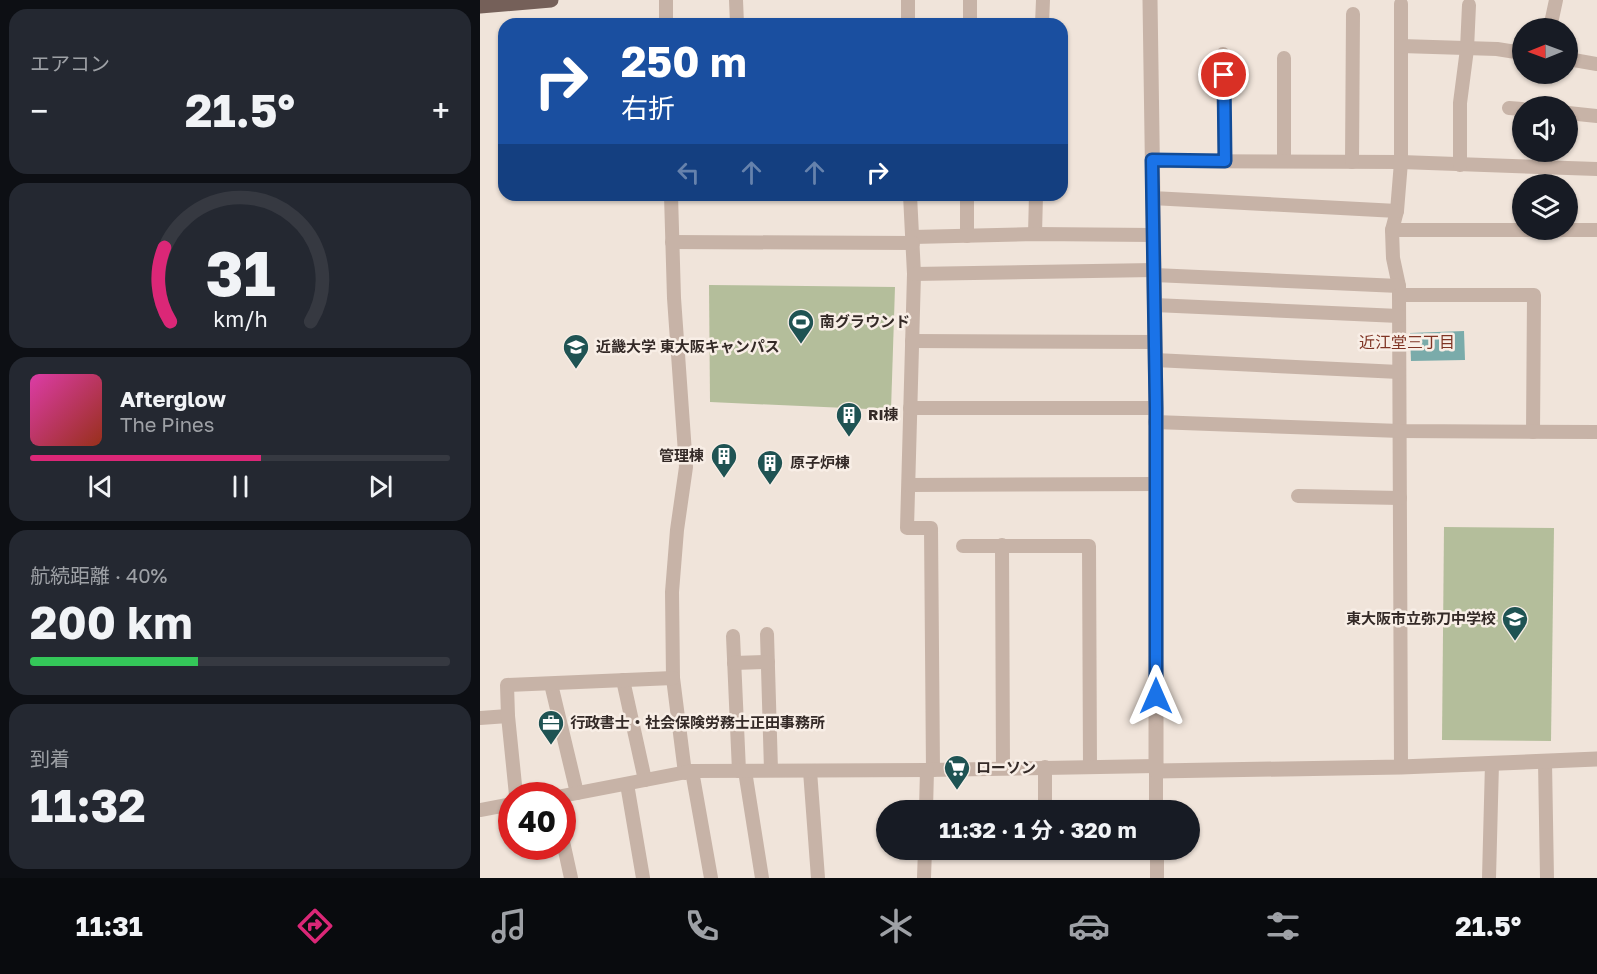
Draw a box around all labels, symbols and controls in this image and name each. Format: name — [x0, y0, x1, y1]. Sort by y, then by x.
north arrow — [1512, 18, 1578, 84]
map controls — [1512, 18, 1578, 240]
text: 250 m — [621, 36, 747, 86]
icon: right — [522, 42, 600, 120]
pin — [1198, 49, 1249, 100]
text: エアコン — [30, 51, 110, 75]
icon: arrive — [1207, 58, 1240, 91]
text: 21.5° — [185, 83, 295, 137]
text: − — [30, 91, 48, 130]
text: + — [432, 91, 450, 130]
text: 右折 — [621, 92, 675, 124]
button: sound — [1512, 96, 1578, 162]
icon: left — [672, 156, 705, 189]
icon: ahead — [735, 156, 768, 189]
icon: ahead — [798, 156, 831, 189]
icon: right — [861, 156, 894, 189]
button: layers — [1512, 174, 1578, 240]
text: 31 — [205, 235, 275, 310]
text: km/h — [213, 307, 267, 333]
sports icon: 南グラウンド — [786, 307, 816, 345]
place label: 南グラウンド — [820, 312, 910, 330]
school or university icon: 近畿大学 東大阪キャンパス — [561, 332, 591, 370]
district label: 近江堂三丁目 — [1359, 332, 1455, 352]
place label: 近畿大学 東大阪キャンパス — [596, 337, 780, 355]
text: Afterglow — [120, 385, 226, 412]
building icon: RI棟 — [834, 400, 864, 438]
place label: RI棟 — [868, 405, 899, 423]
text: The Pines — [120, 412, 214, 436]
building icon: 管理棟 — [709, 441, 739, 479]
place label: 管理棟 — [659, 446, 704, 464]
building icon: 原子炉棟 — [755, 448, 785, 486]
place label: 原子炉棟 — [790, 453, 850, 471]
icon: previous — [84, 470, 117, 503]
icon: pause — [224, 470, 257, 503]
icon: next — [364, 470, 397, 503]
text: 航続距離 · 40% — [30, 563, 167, 587]
text: 200 km — [30, 595, 193, 649]
school or university icon: 東大阪市立弥刀中学校 — [1500, 604, 1530, 642]
place label: 東大阪市立弥刀中学校 — [1346, 609, 1496, 627]
position arrow — [1124, 664, 1188, 728]
office icon: 行政書士・社会保険労務士正田事務所 — [536, 708, 566, 746]
place label: 行政書士・社会保険労務士正田事務所 — [570, 713, 825, 731]
text: 到着 — [30, 746, 70, 770]
supermarket icon: ローソン — [942, 753, 972, 791]
place label: ローソン — [976, 758, 1036, 776]
text: 11:32 — [30, 778, 146, 832]
speed limit sign: 40 — [498, 782, 576, 860]
text: 11:32 · 1 分 · 320 m — [939, 816, 1137, 843]
icon: directions — [294, 905, 336, 947]
icon: music — [488, 905, 530, 947]
icon: phone — [681, 905, 723, 947]
icon: climate — [875, 905, 917, 947]
icon: car — [1068, 905, 1110, 947]
icon: filters — [1262, 905, 1304, 947]
text: 11:31 — [76, 910, 143, 942]
text: 21.5° — [1455, 910, 1521, 942]

